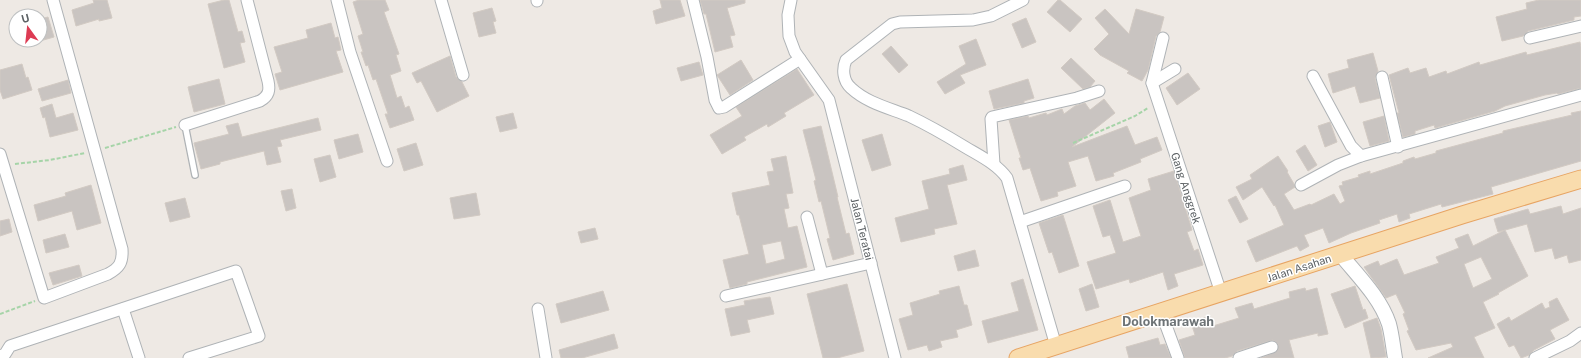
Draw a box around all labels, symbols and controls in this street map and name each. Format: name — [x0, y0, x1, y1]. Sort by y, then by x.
north arrow — [8, 8, 48, 48]
text: U — [20, 12, 31, 25]
street label: Gang Anggrek — [1169, 151, 1203, 225]
street label: Jalan Teratai — [848, 197, 876, 261]
street label: Jalan Asahan — [1265, 252, 1333, 284]
district label: Dolokmarawah — [1122, 314, 1214, 329]

